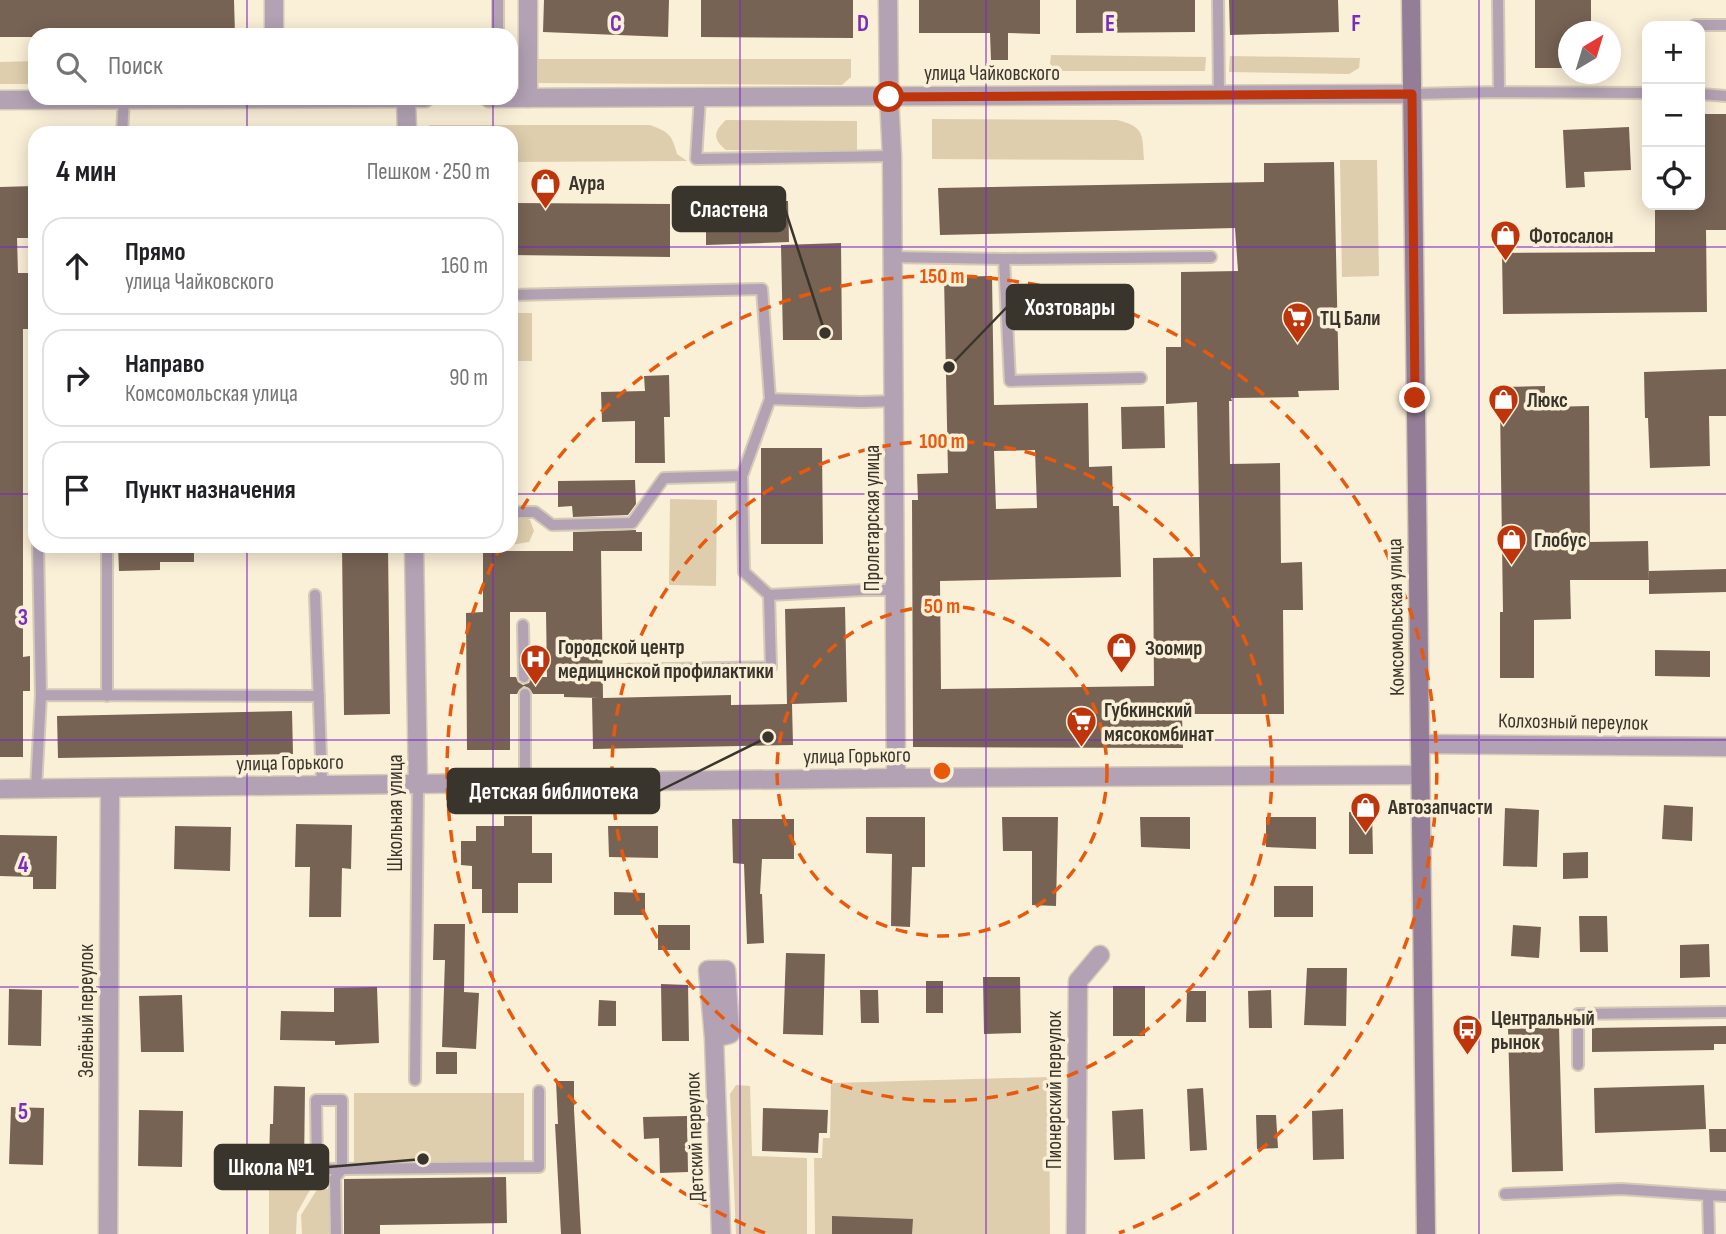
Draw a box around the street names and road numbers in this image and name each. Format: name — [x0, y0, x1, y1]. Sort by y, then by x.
street label: улица Чайковского — [924, 61, 1060, 86]
street label: Пролетарская улица — [860, 445, 885, 591]
street label: Комсомольская улица — [1382, 538, 1410, 696]
street label: Колхозный переулок — [1498, 708, 1648, 736]
street label: улица Горького — [803, 743, 911, 769]
street label: улица Горького — [236, 750, 344, 776]
street label: Школьная улица — [383, 754, 408, 872]
street label: Зелёный переулок — [74, 944, 99, 1078]
street label: Пионерский переулок — [1042, 1011, 1067, 1169]
street label: Детский переулок — [680, 1072, 710, 1202]

